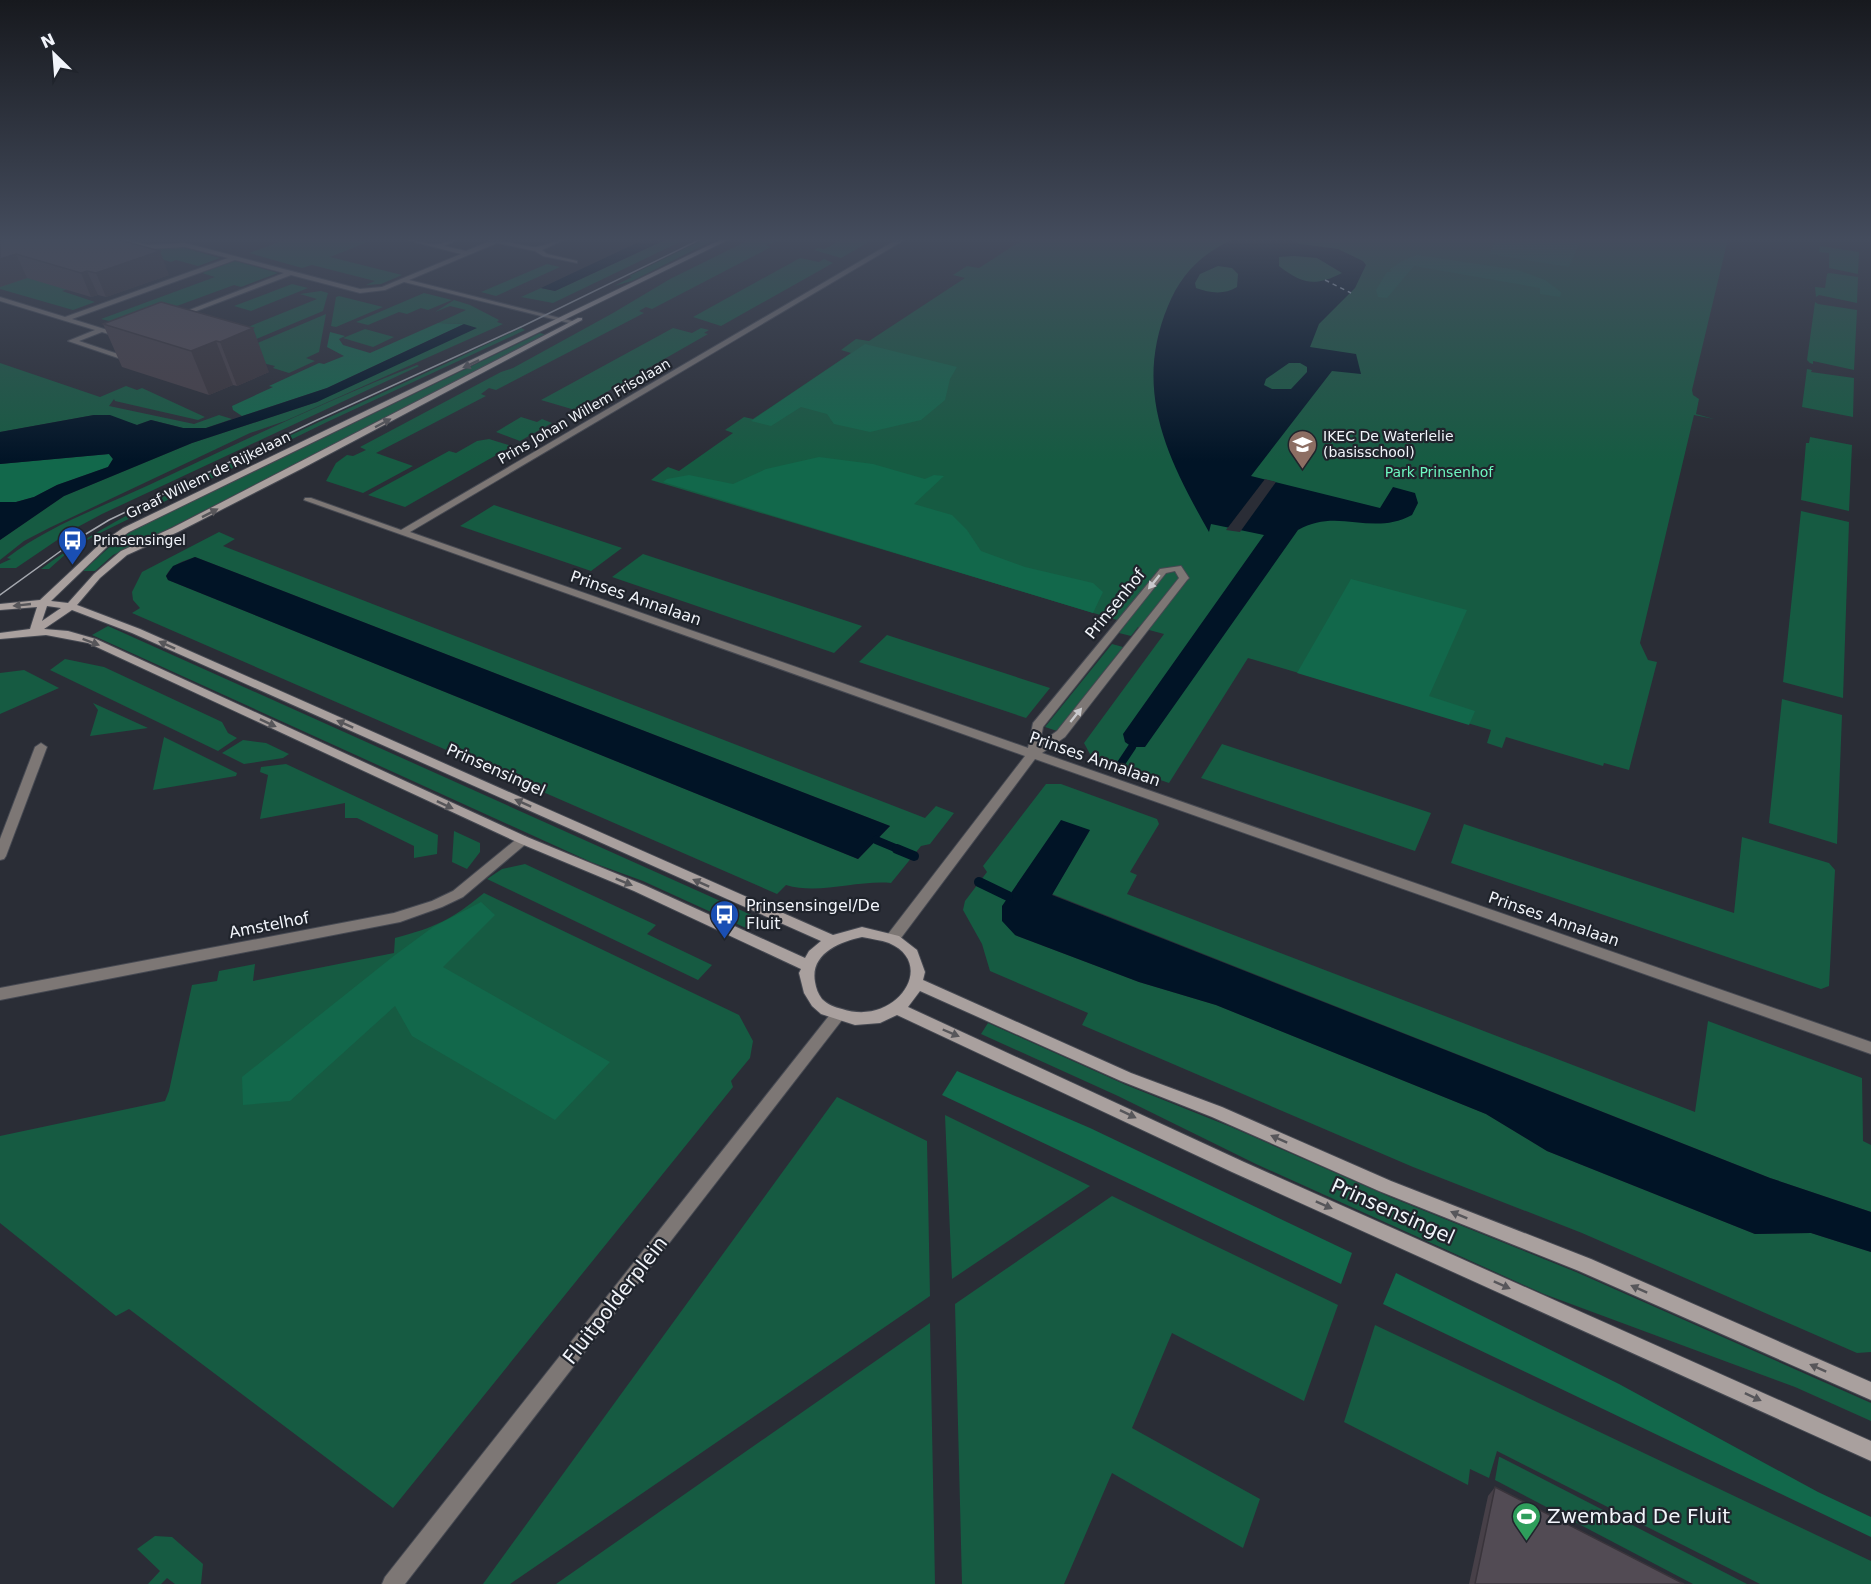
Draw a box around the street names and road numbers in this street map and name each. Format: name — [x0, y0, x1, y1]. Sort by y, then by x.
street label: Prins Johan Willem Frisolaan — [495, 355, 673, 467]
street label: Graaf Willem de Rijkelaan — [123, 428, 293, 522]
street label: Prinsenhof — [1081, 565, 1149, 643]
street label: Prinses Annalaan — [568, 567, 704, 629]
street label: Prinses Annalaan — [1027, 728, 1163, 790]
street label: Prinsensingel — [444, 740, 548, 800]
street label: Prinses Annalaan — [1486, 888, 1622, 950]
street label: Amstelhof — [227, 908, 311, 942]
street label: Prinsensingel — [1327, 1173, 1459, 1249]
street label: Fluitpolderplein — [558, 1231, 672, 1369]

